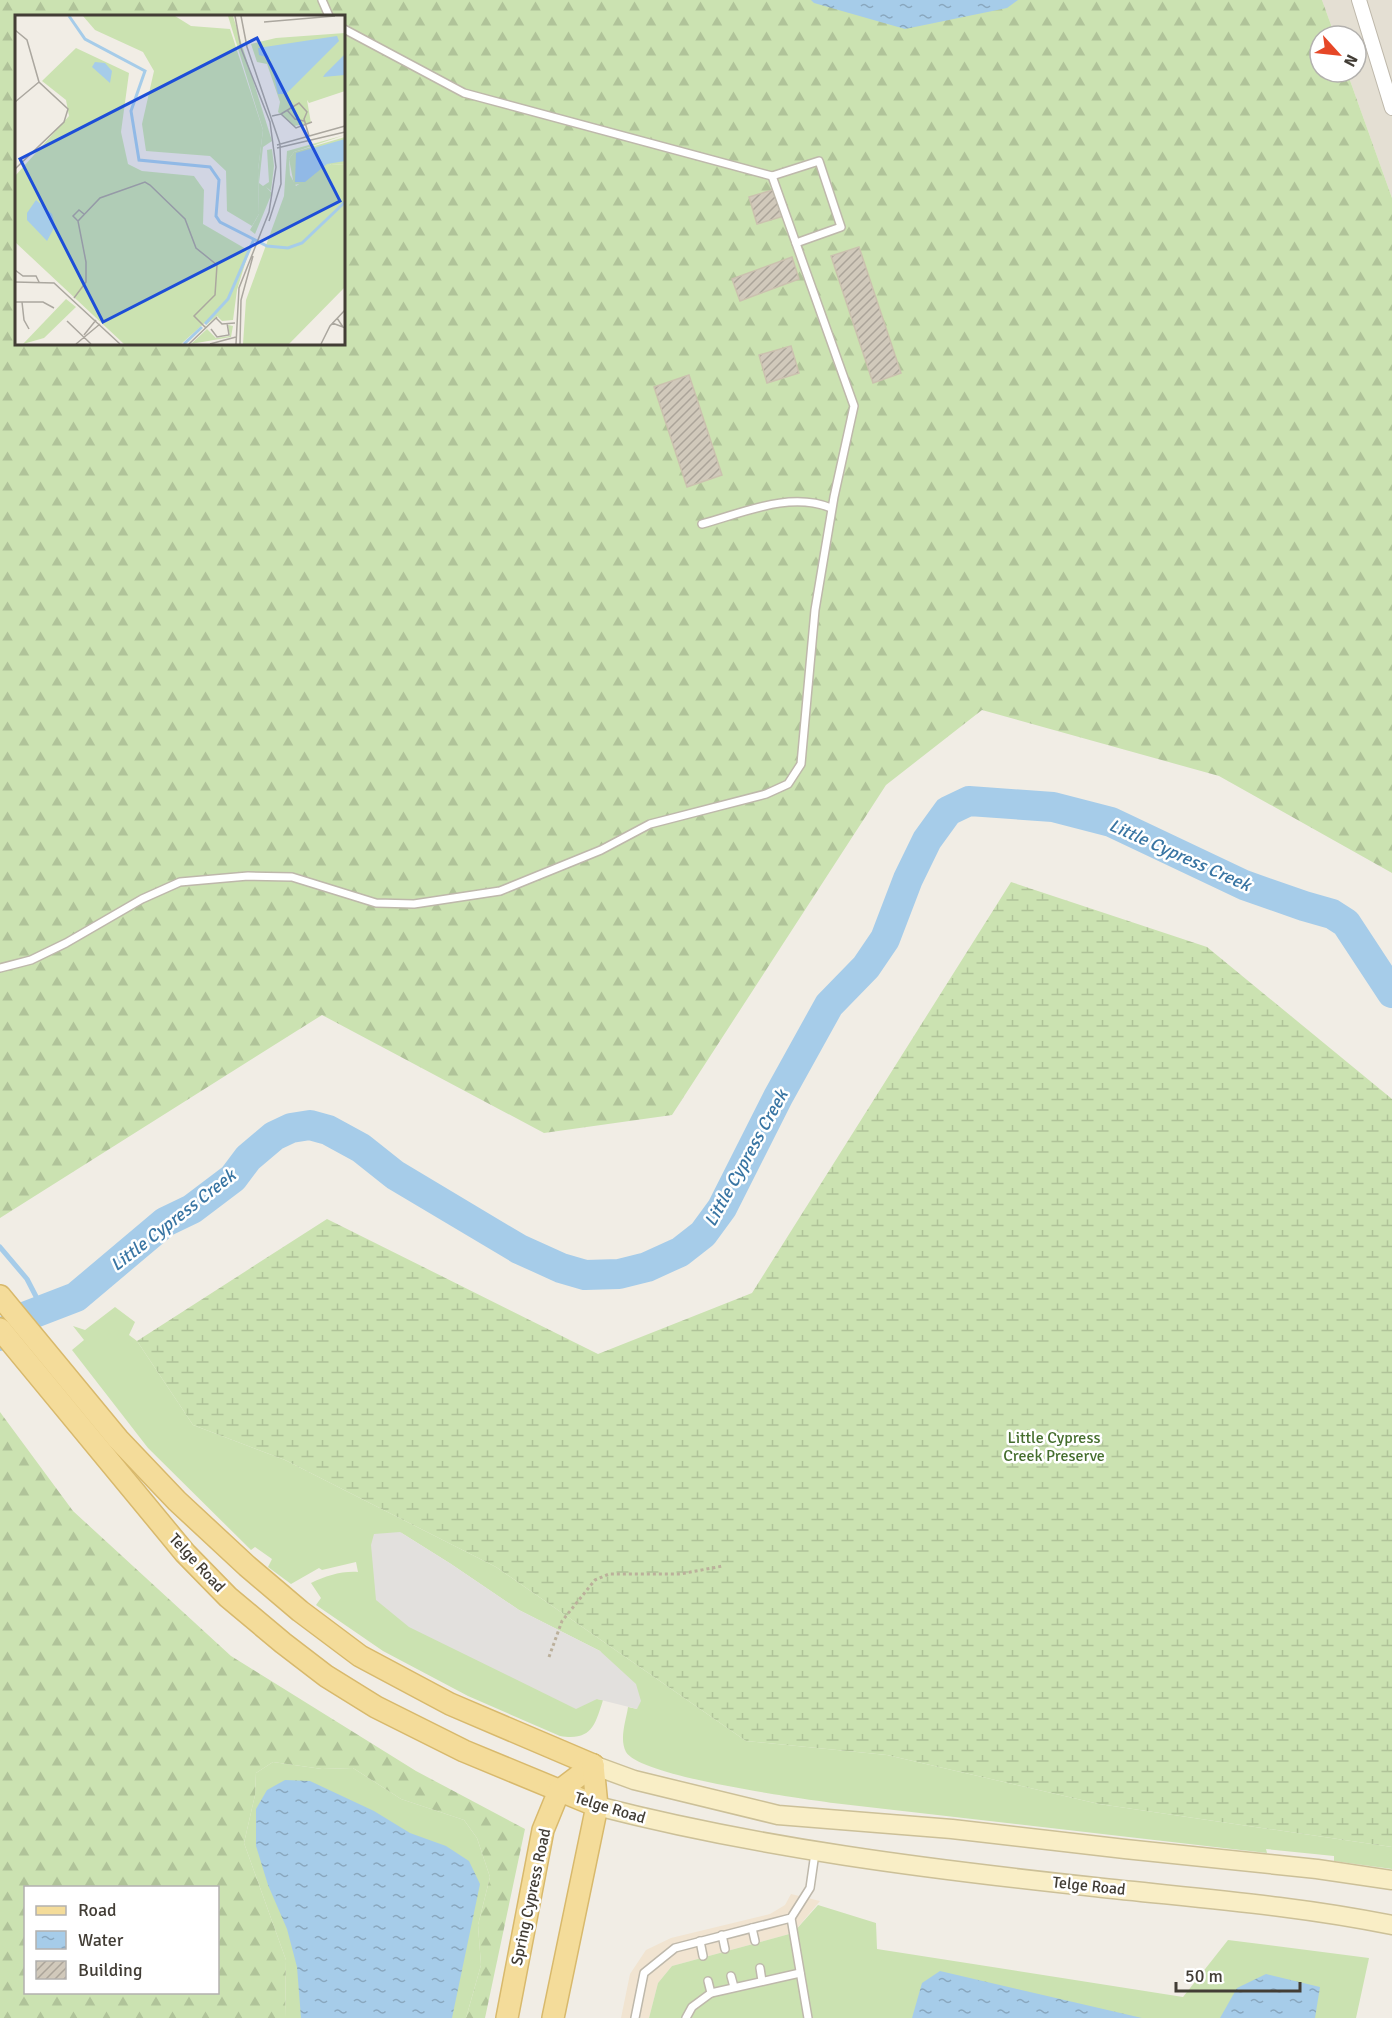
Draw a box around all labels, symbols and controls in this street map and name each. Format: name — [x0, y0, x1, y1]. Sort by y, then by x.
inset map — [15, 15, 345, 345]
north arrow — [1308, 24, 1368, 84]
text: N — [1339, 51, 1362, 70]
water label: Little Cypress Creek — [1106, 814, 1256, 897]
water label: Little Cypress Creek — [699, 1084, 794, 1230]
water label: Little Cypress Creek — [106, 1163, 241, 1276]
park label: Little Cypress Creek Preserve — [1003, 1428, 1105, 1466]
street label: Telge Road — [165, 1529, 229, 1597]
street label: Telge Road — [572, 1788, 648, 1828]
street label: Spring Cypress Road — [507, 1827, 555, 1967]
street label: Telge Road — [1051, 1872, 1127, 1900]
legend — [24, 1886, 219, 1994]
text: Road — [78, 1899, 117, 1921]
text: Water — [78, 1929, 124, 1951]
scale bar — [1176, 1955, 1300, 1993]
text: Building — [78, 1959, 142, 1981]
text: 50 m — [1185, 1965, 1223, 1987]

